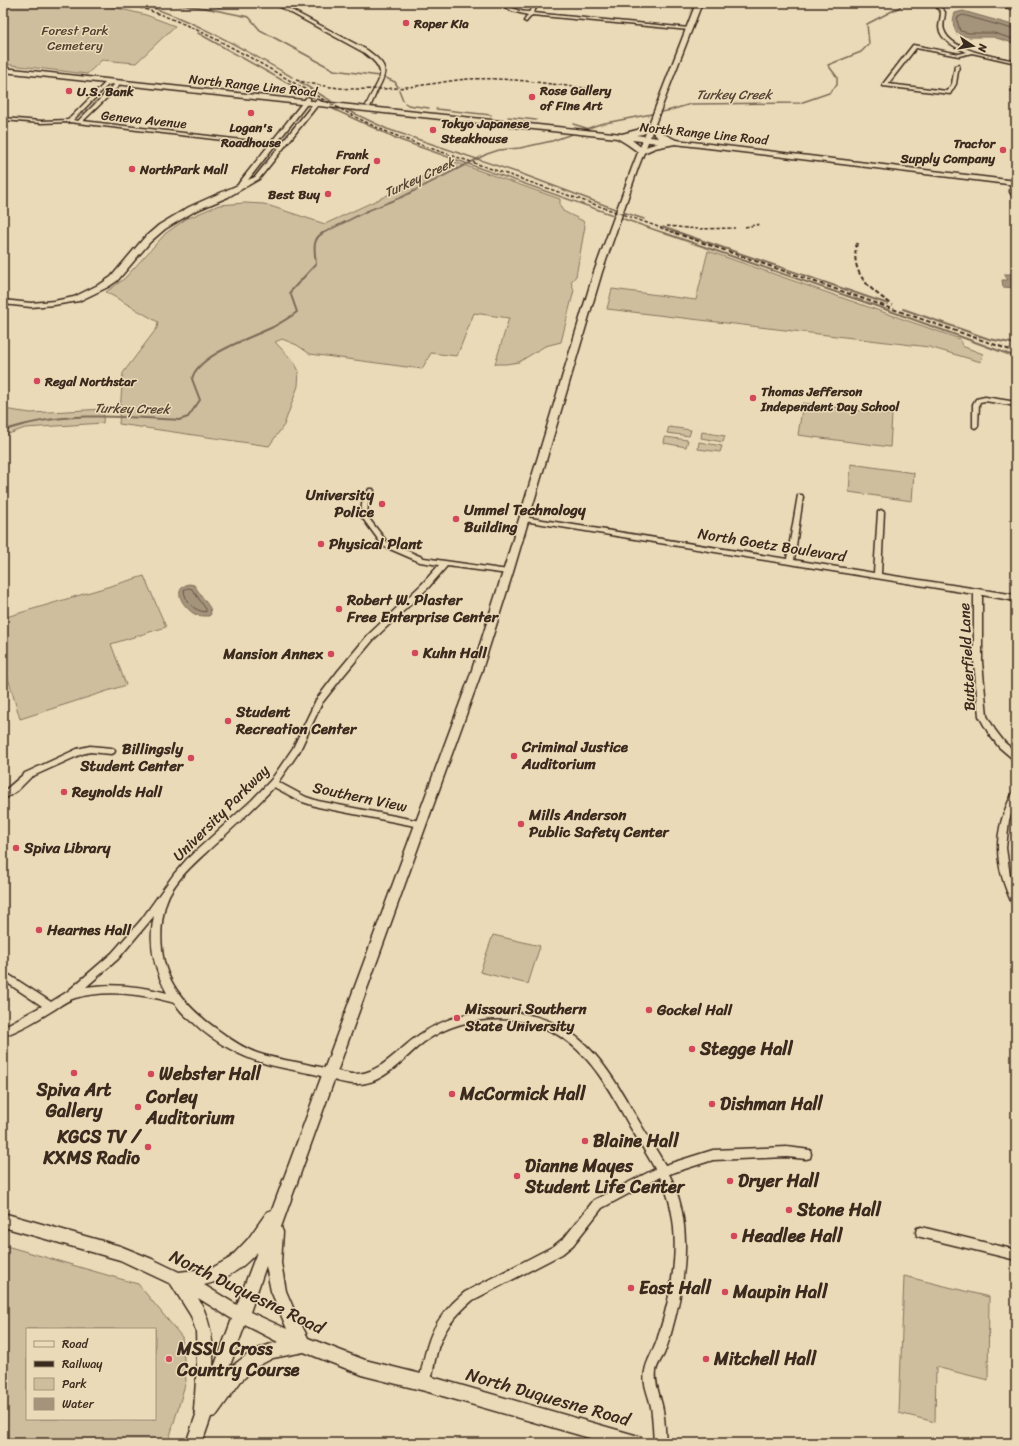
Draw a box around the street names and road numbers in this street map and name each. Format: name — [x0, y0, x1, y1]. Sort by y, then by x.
street label: North Range Line Road — [188, 67, 319, 104]
street label: Geneva Avenue — [100, 104, 188, 135]
street label: North Range Line Road — [639, 115, 770, 152]
street label: North Goetz Boulevard — [696, 520, 849, 570]
street label: Butterfield Lane — [951, 602, 983, 712]
street label: University Parkway — [166, 758, 276, 868]
street label: Southern View — [310, 774, 410, 820]
street label: North Duquesne Road — [164, 1240, 331, 1344]
street label: North Duquesne Road — [462, 1358, 635, 1436]

